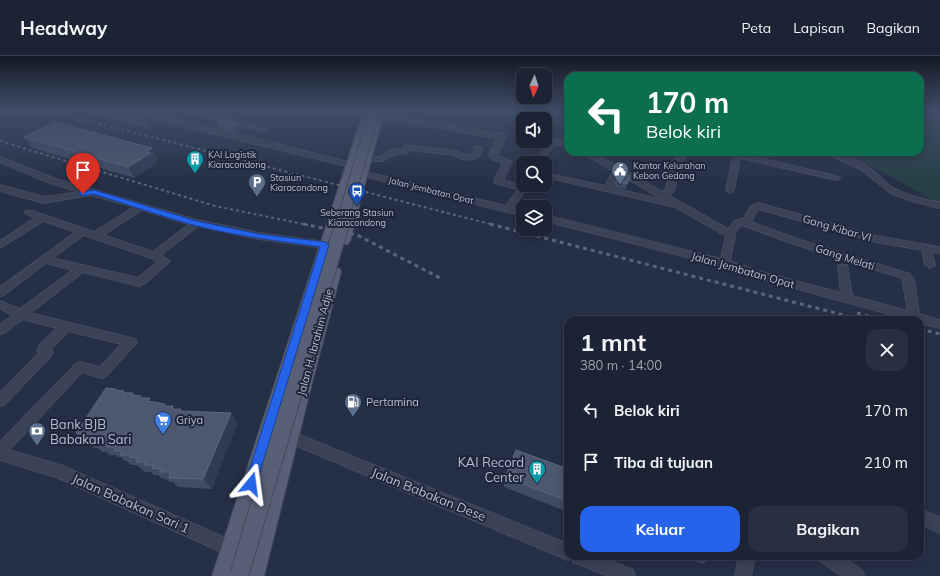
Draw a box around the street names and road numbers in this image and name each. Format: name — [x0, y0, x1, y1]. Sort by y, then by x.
street label: Jalan Jembatan Opat — [387, 174, 475, 206]
street label: Gang Kibar VI — [801, 212, 873, 244]
street label: Gang Melati — [813, 241, 877, 273]
street label: Jalan Jembatan Opat — [690, 249, 796, 291]
street label: Jalan H. Ibrahim Adjie — [294, 287, 336, 397]
street label: Jalan Babakan Dese — [369, 464, 489, 524]
street label: Jalan Babakan Sari 1 — [70, 470, 192, 536]

